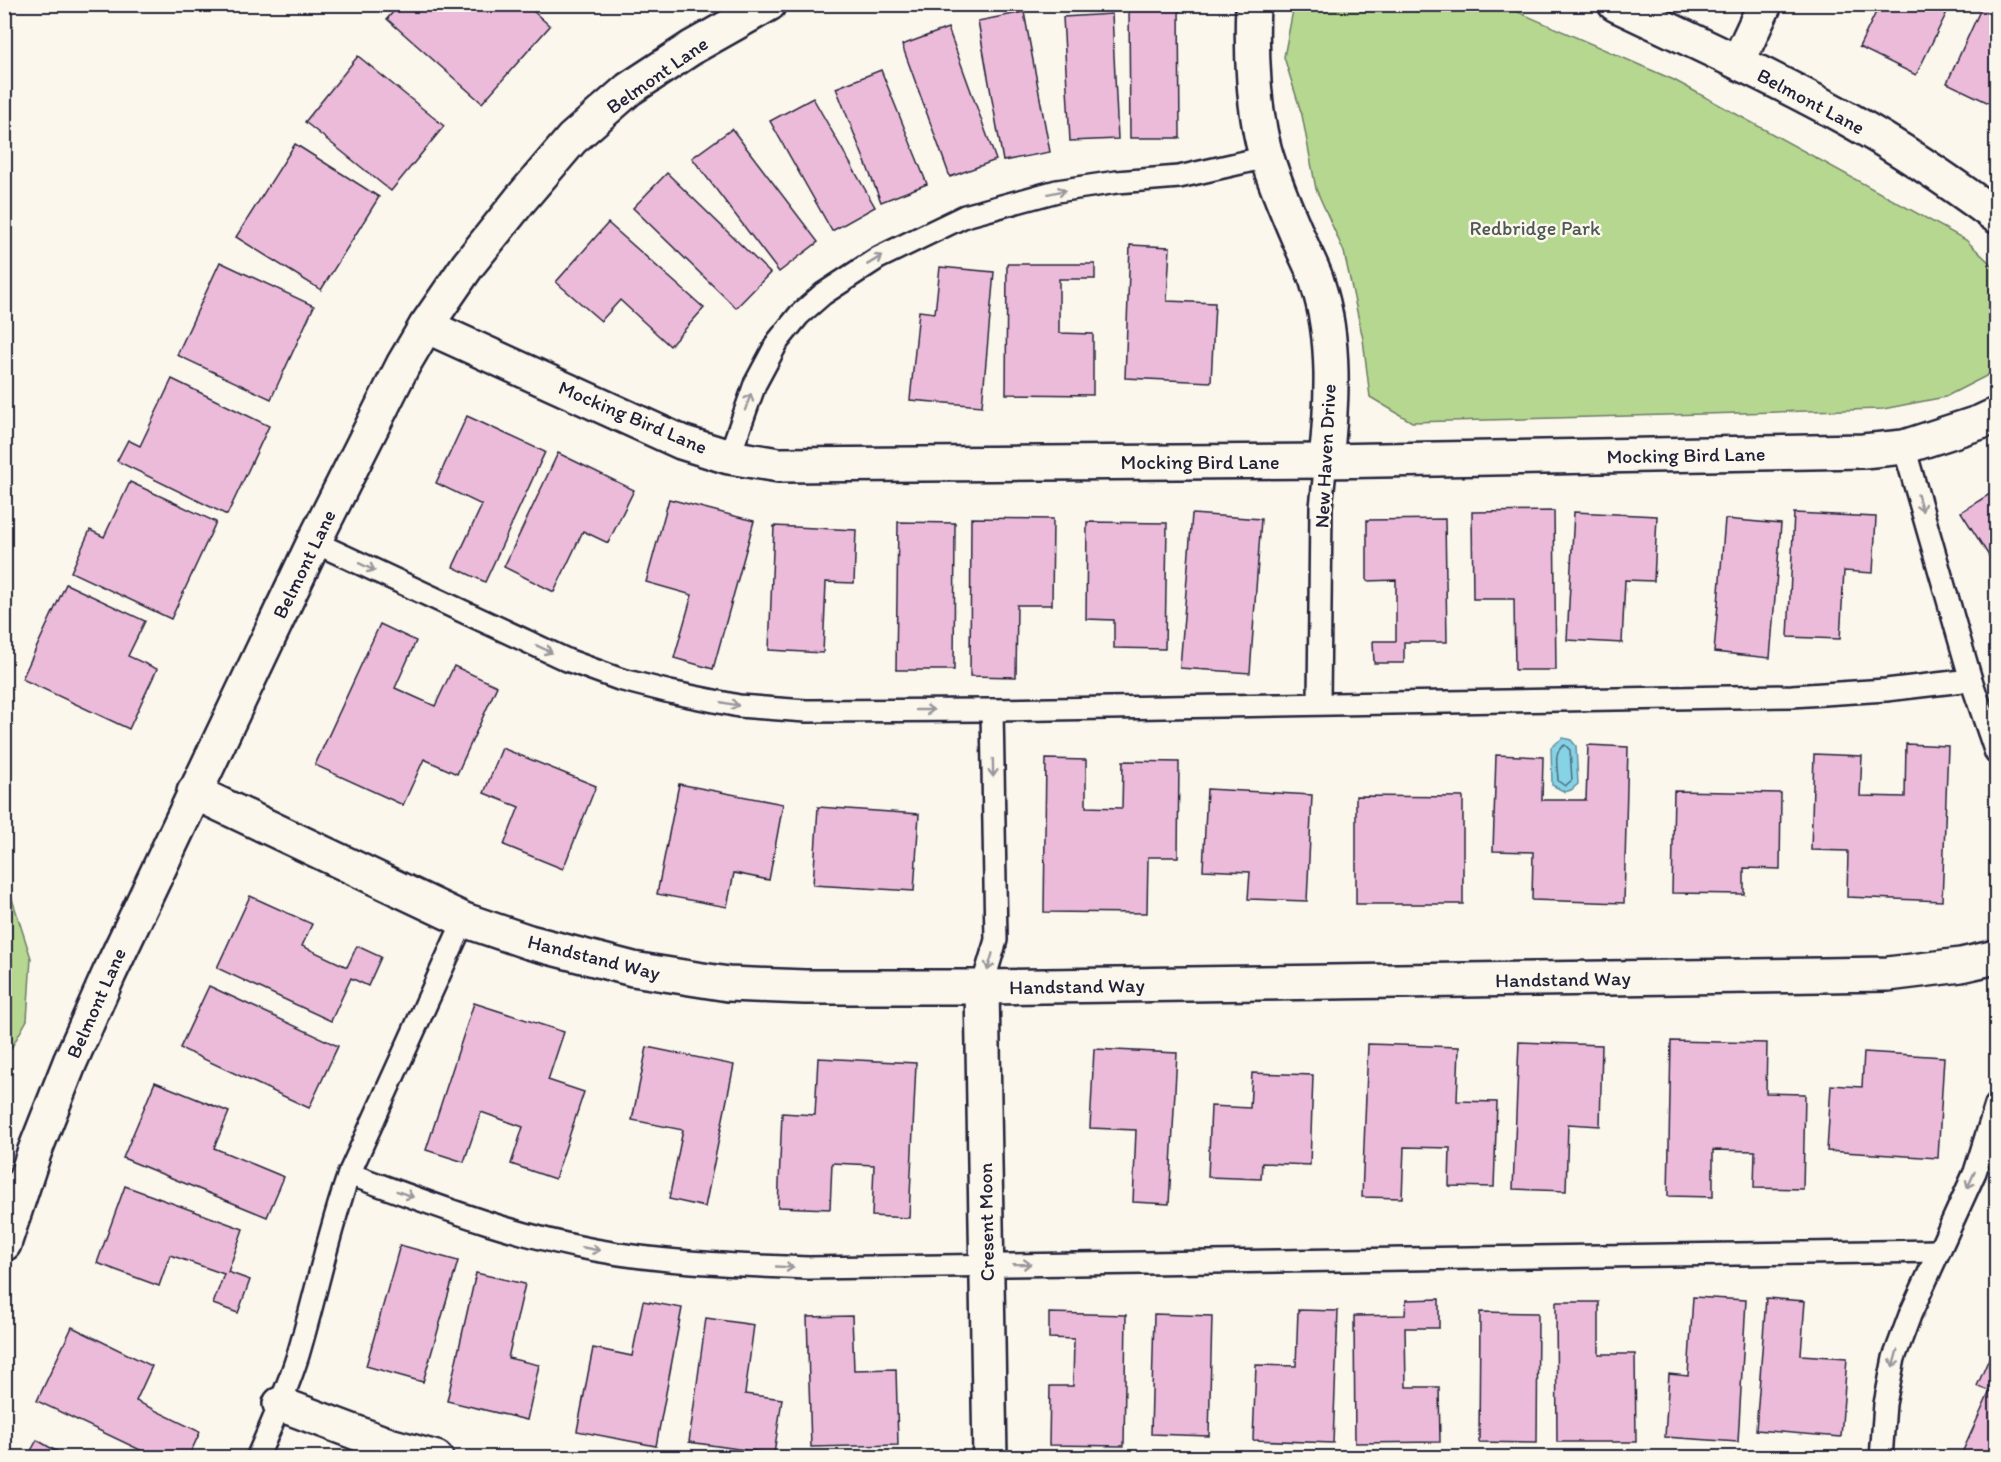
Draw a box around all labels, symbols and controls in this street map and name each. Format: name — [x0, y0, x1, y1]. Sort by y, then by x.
street label: Belmont Lane — [602, 31, 712, 119]
street label: Belmont Lane — [1753, 63, 1869, 139]
one-way arrow — [1046, 186, 1066, 197]
park label: Redbridge Park — [1470, 216, 1601, 240]
one-way arrow — [866, 254, 883, 266]
street label: Mocking Bird Lane — [555, 375, 711, 459]
street label: New Haven Drive — [1309, 383, 1341, 529]
one-way arrow — [744, 393, 755, 411]
street label: Mocking Bird Lane — [1606, 442, 1766, 468]
street label: Mocking Bird Lane — [1121, 450, 1280, 474]
one-way arrow — [1915, 494, 1926, 513]
street label: Belmont Lane — [267, 506, 341, 622]
one-way arrow — [357, 561, 375, 573]
one-way arrow — [534, 643, 552, 655]
one-way arrow — [720, 699, 739, 710]
one-way arrow — [914, 704, 934, 716]
one-way arrow — [987, 758, 999, 778]
street label: Handstand Way — [525, 929, 663, 985]
street label: Belmont Lane — [61, 944, 131, 1062]
one-way arrow — [984, 952, 995, 971]
street label: Handstand Way — [1495, 966, 1632, 992]
street label: Handstand Way — [1009, 973, 1146, 999]
street label: Cresent Moon — [973, 1162, 999, 1282]
one-way arrow — [1965, 1171, 1976, 1189]
one-way arrow — [395, 1190, 413, 1201]
one-way arrow — [581, 1244, 601, 1255]
one-way arrow — [1012, 1259, 1032, 1270]
one-way arrow — [775, 1262, 795, 1273]
one-way arrow — [1888, 1350, 1900, 1369]

